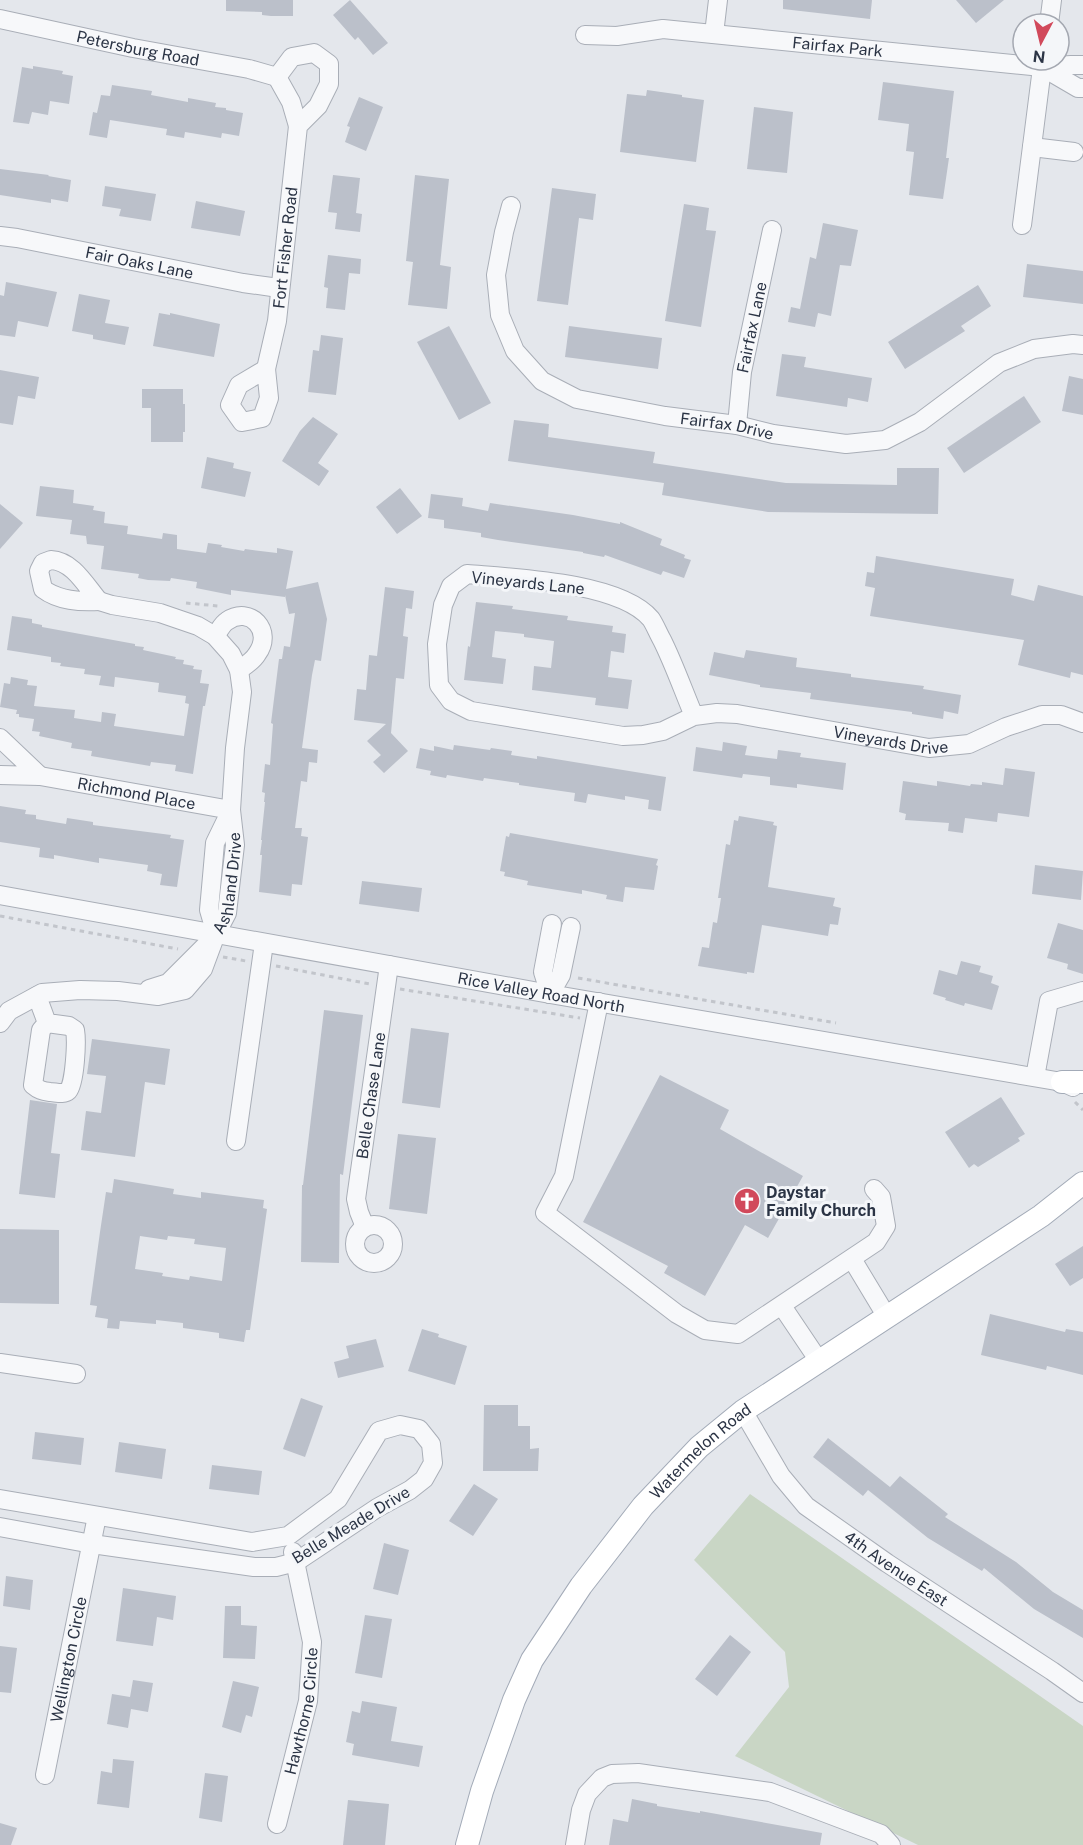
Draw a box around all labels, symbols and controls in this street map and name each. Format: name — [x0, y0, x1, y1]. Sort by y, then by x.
north arrow — [1011, 12, 1071, 72]
street label: Petersburg Road — [75, 26, 201, 69]
street label: Fairfax Park — [791, 33, 884, 60]
text: N — [1032, 46, 1047, 67]
street label: Fort Fisher Road — [269, 186, 301, 310]
street label: Fair Oaks Lane — [84, 242, 195, 282]
street label: Fairfax Lane — [733, 280, 770, 375]
street label: Fairfax Drive — [679, 408, 776, 443]
street label: Vineyards Lane — [470, 568, 586, 598]
street label: Vineyards Drive — [832, 722, 949, 758]
street label: Richmond Place — [76, 773, 197, 813]
street label: Ashland Drive — [208, 831, 245, 937]
street label: Rice Valley Road North — [456, 968, 626, 1016]
street label: Belle Chase Lane — [352, 1031, 389, 1160]
place label: Daystar Family Church — [766, 1183, 876, 1220]
church icon: Daystar Family Church — [732, 1186, 762, 1216]
street label: Watermelon Road — [646, 1399, 754, 1503]
street label: Belle Meade Drive — [289, 1482, 413, 1568]
street label: 4th Avenue East — [841, 1527, 952, 1610]
street label: Wellington Circle — [46, 1595, 90, 1724]
street label: Hawthorne Circle — [280, 1647, 321, 1777]

